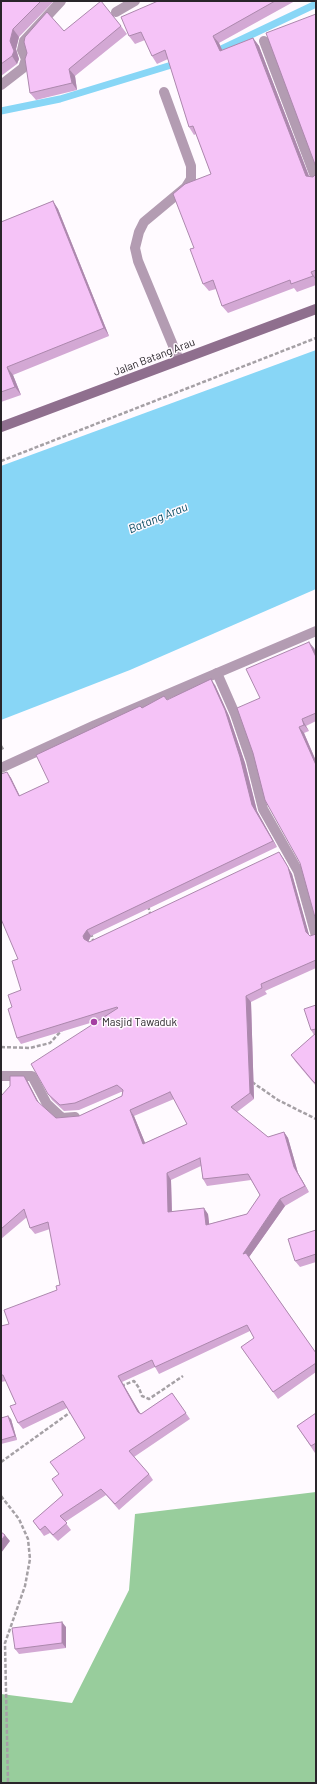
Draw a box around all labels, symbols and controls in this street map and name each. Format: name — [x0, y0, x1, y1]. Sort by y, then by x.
street label: Jalan Batang Arau — [111, 335, 197, 379]
water label: Batang Arau — [126, 500, 190, 536]
place label: Masjid Tawaduk — [102, 1015, 177, 1029]
marker: Masjid Tawaduk — [89, 1017, 99, 1027]

